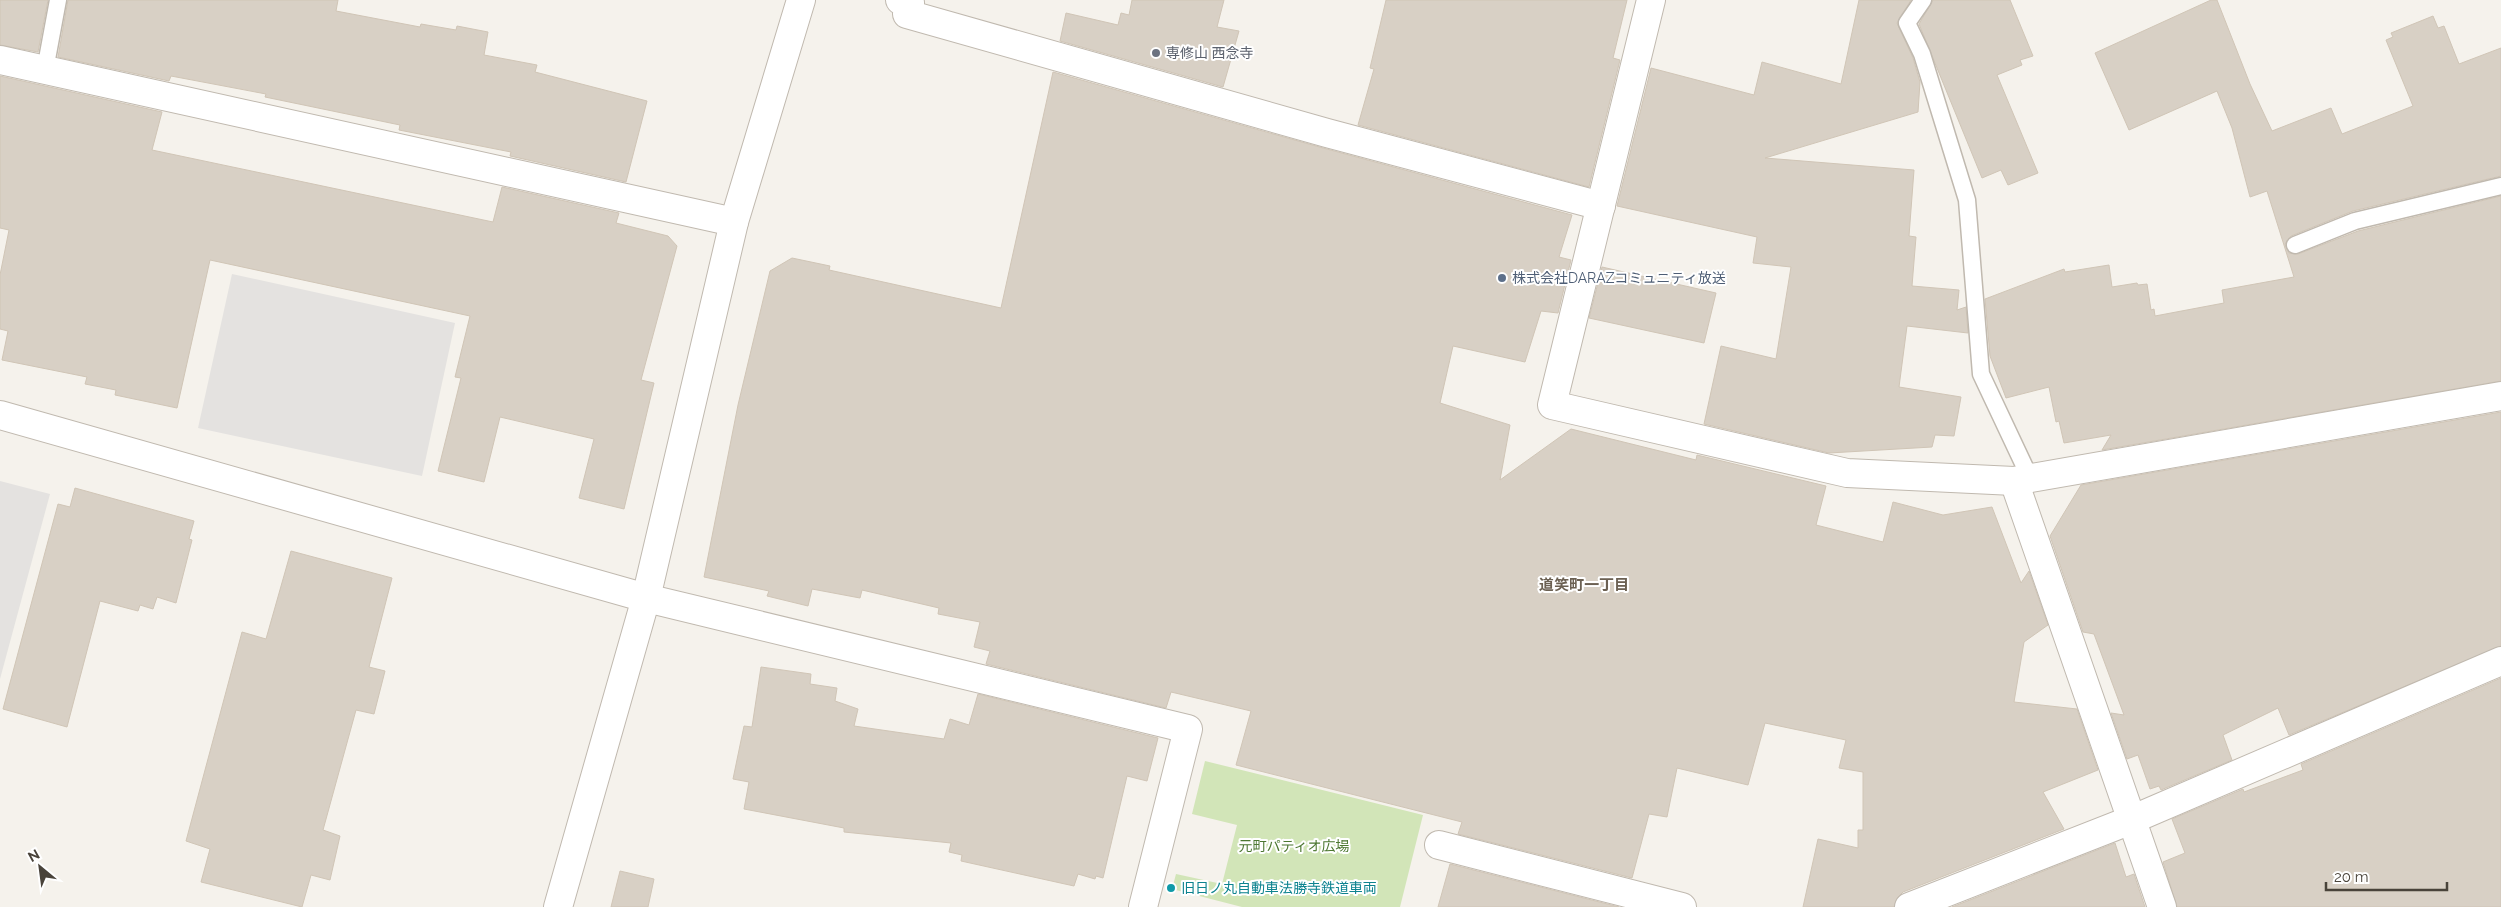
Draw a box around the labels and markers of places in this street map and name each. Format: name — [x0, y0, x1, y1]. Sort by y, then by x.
place label: 専修山 西念寺 — [1166, 45, 1254, 61]
marker: 専修山 西念寺 — [1150, 47, 1162, 59]
place label: 株式会社DARAZコミュニティ放送 — [1512, 270, 1726, 286]
marker: 株式会社DARAZコミュニティ放送 — [1496, 272, 1508, 284]
place label: 旧日ノ丸自動車法勝寺鉄道車両 — [1181, 880, 1377, 896]
marker: 旧日ノ丸自動車法勝寺鉄道車両 — [1165, 882, 1177, 894]

